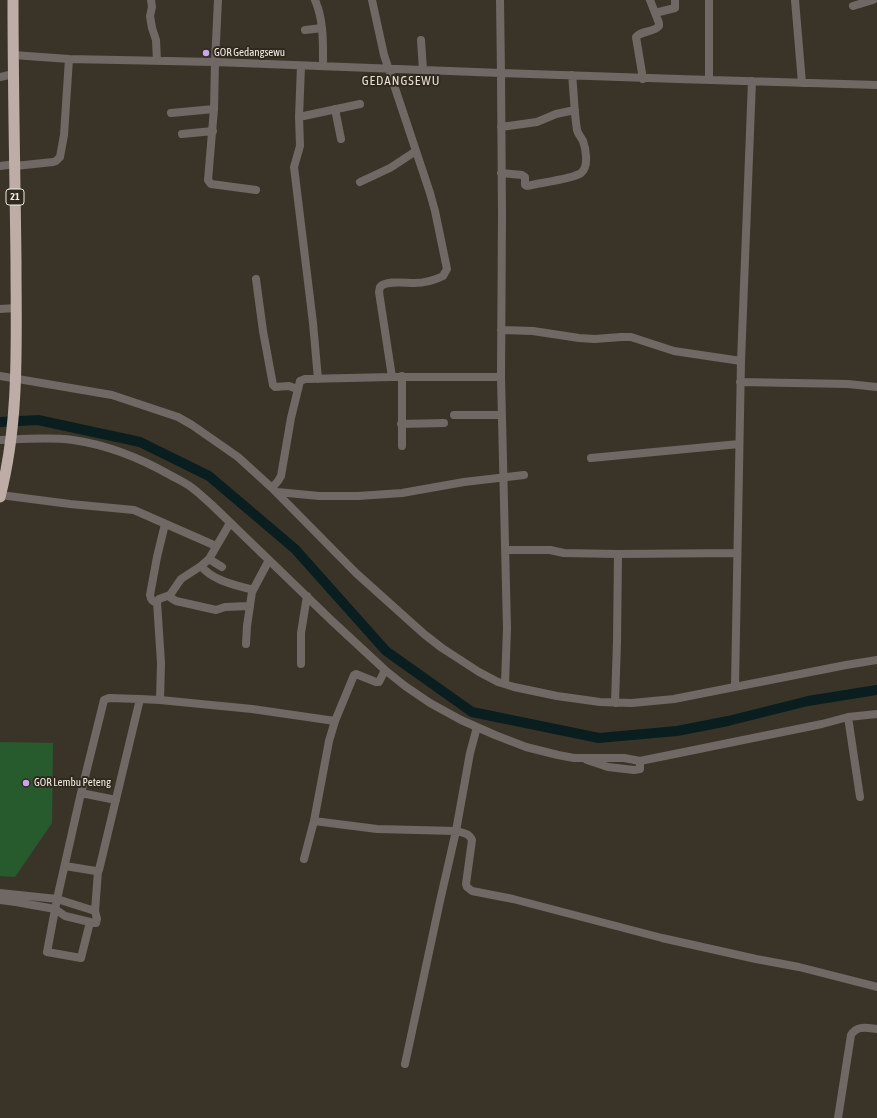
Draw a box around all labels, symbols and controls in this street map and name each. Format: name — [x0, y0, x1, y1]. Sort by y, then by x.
place label: GOR Gedangsewu — [214, 46, 285, 60]
marker: GOR Gedangsewu — [201, 48, 211, 58]
district label: GEDANGSEWU — [362, 73, 440, 89]
road number: 21 — [6, 189, 24, 205]
place label: GOR Lembu Peteng — [34, 776, 111, 790]
marker: GOR Lembu Peteng — [21, 778, 31, 788]

